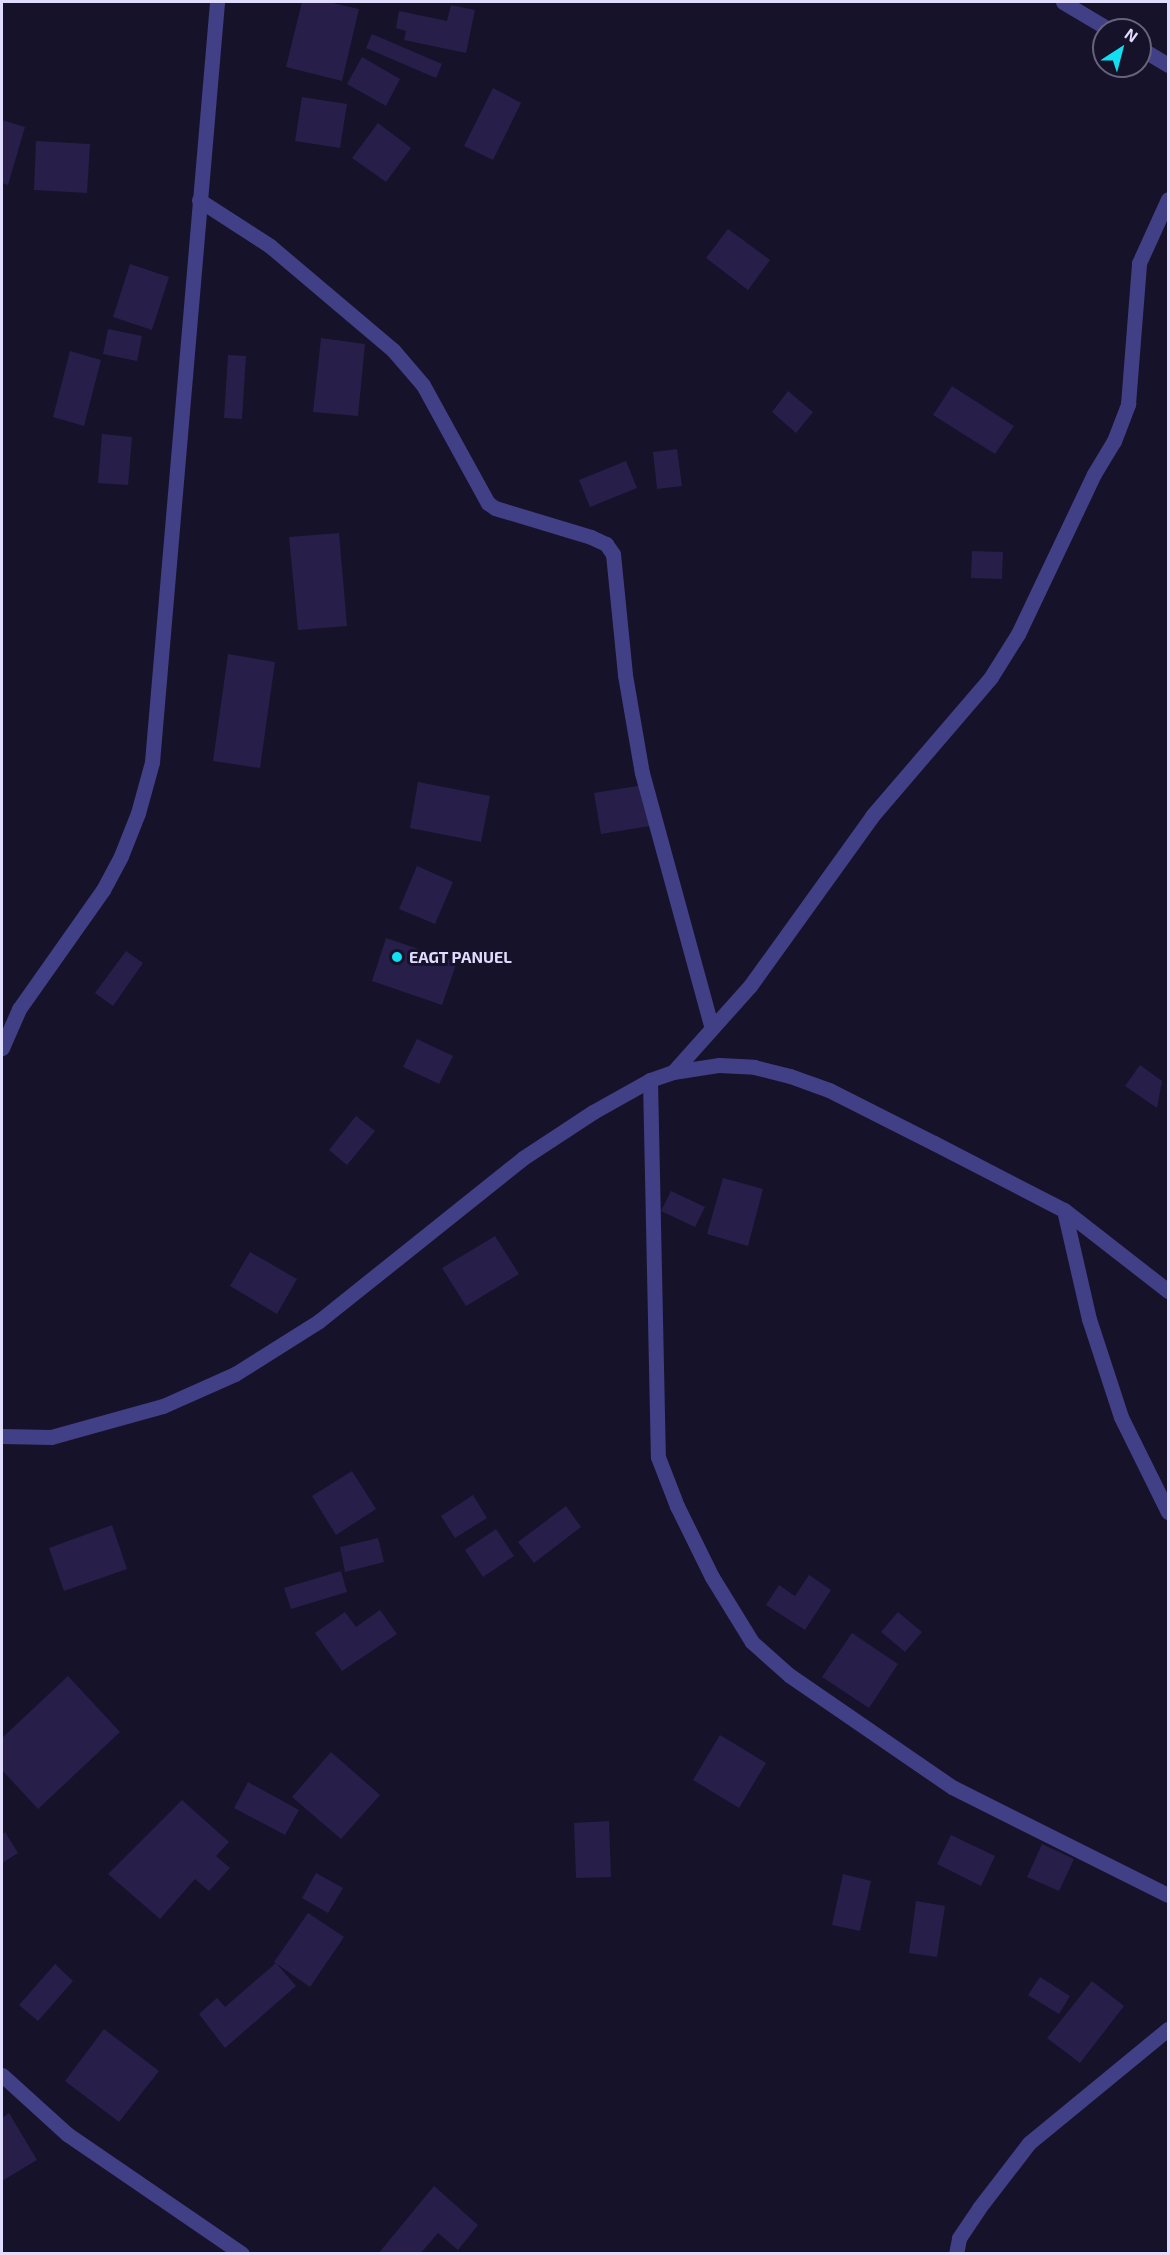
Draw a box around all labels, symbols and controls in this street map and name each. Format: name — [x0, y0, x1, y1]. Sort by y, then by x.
north arrow — [1092, 18, 1152, 78]
text: N — [1121, 24, 1142, 46]
place label: EAGT PANUEL — [409, 947, 512, 967]
marker: EAGT PANUEL — [390, 950, 404, 964]

